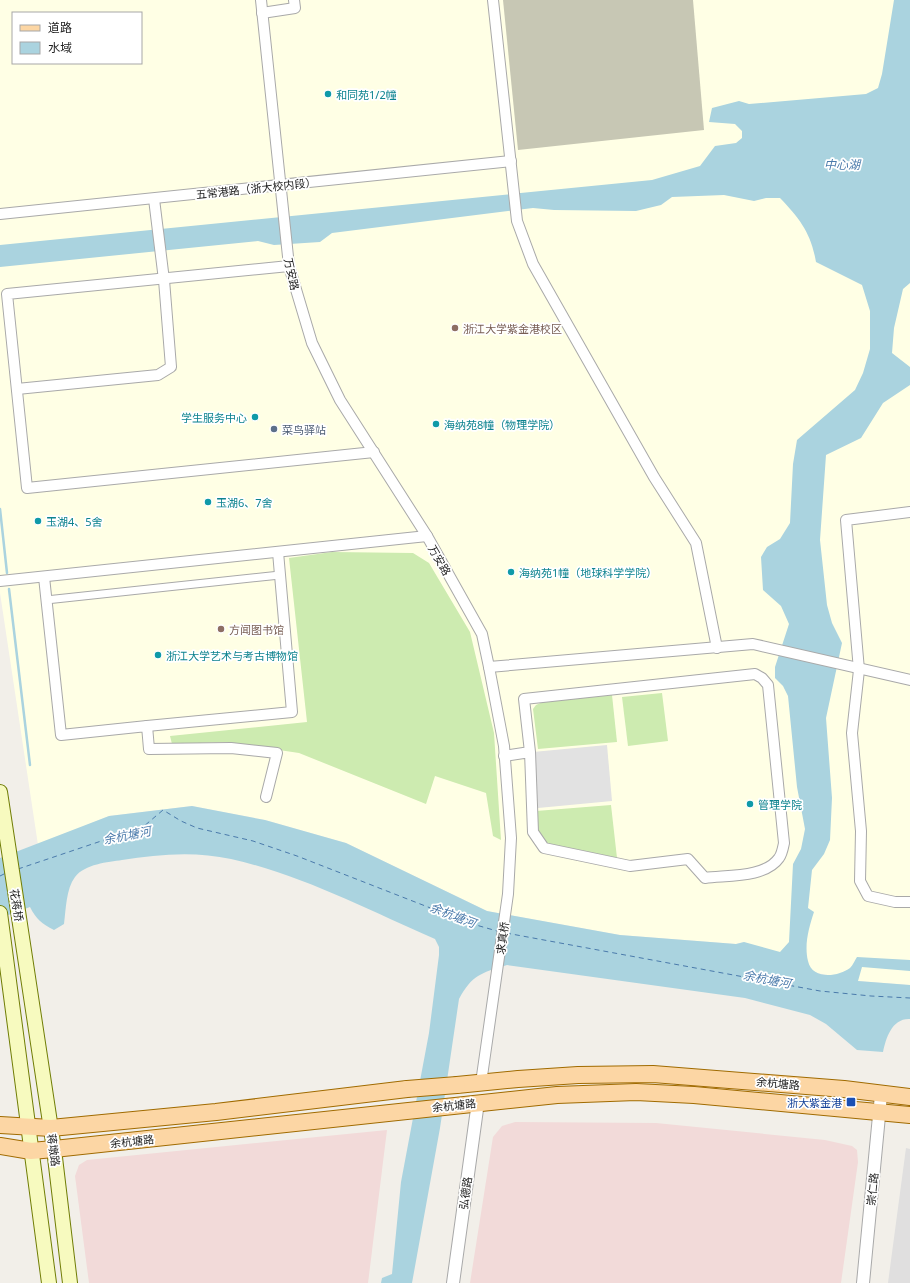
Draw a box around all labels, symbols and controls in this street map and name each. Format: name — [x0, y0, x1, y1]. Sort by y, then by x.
legend — [12, 12, 142, 64]
text: 道路 — [48, 19, 72, 36]
text: 水域 — [48, 39, 72, 56]
place label: 和同苑1/2幢 — [336, 87, 397, 102]
marker: 和同苑1/2幢 — [323, 89, 333, 99]
water label: 中心湖 — [824, 156, 862, 173]
street label: 五常港路（浙大校内段） — [195, 174, 317, 202]
street label: 万安路 — [281, 256, 303, 292]
place label: 浙江大学紫金港校区 — [463, 321, 562, 336]
marker: 浙江大学紫金港校区 — [450, 323, 460, 333]
place label: 学生服务中心 — [181, 410, 247, 425]
marker: 学生服务中心 — [250, 412, 260, 422]
place label: 海纳苑8幢（物理学院） — [444, 417, 560, 432]
marker: 海纳苑8幢（物理学院） — [431, 419, 441, 429]
place label: 菜鸟驿站 — [282, 422, 326, 437]
marker: 菜鸟驿站 — [269, 424, 279, 434]
place label: 玉湖6、7舍 — [216, 495, 273, 510]
marker: 玉湖6、7舍 — [203, 497, 213, 507]
place label: 玉湖4、5舍 — [46, 514, 103, 529]
marker: 玉湖4、5舍 — [33, 516, 43, 526]
street label: 万安路 — [425, 542, 455, 578]
place label: 海纳苑1幢（地球科学学院） — [519, 565, 657, 580]
marker: 海纳苑1幢（地球科学学院） — [506, 567, 516, 577]
place label: 方闻图书馆 — [229, 622, 284, 637]
marker: 方闻图书馆 — [216, 624, 226, 634]
place label: 浙江大学艺术与考古博物馆 — [166, 648, 298, 663]
marker: 浙江大学艺术与考古博物馆 — [153, 650, 163, 660]
place label: 管理学院 — [758, 797, 802, 812]
marker: 管理学院 — [745, 799, 755, 809]
water label: 余杭塘河 — [102, 822, 154, 848]
street label: 花蒋桥 — [7, 888, 27, 922]
water label: 余杭塘河 — [428, 898, 480, 932]
street label: 求真桥 — [492, 921, 512, 955]
water label: 余杭塘河 — [742, 966, 794, 992]
street label: 余杭塘路 — [755, 1074, 801, 1092]
street label: 余杭塘路 — [431, 1095, 477, 1115]
place label: 浙大紫金港 — [787, 1095, 842, 1110]
marker: 浙大紫金港 — [845, 1096, 857, 1108]
street label: 余杭塘路 — [109, 1131, 155, 1151]
street label: 蒋墩路 — [44, 1133, 64, 1167]
street label: 崇仁路 — [863, 1172, 881, 1206]
street label: 弘德路 — [455, 1176, 475, 1210]

